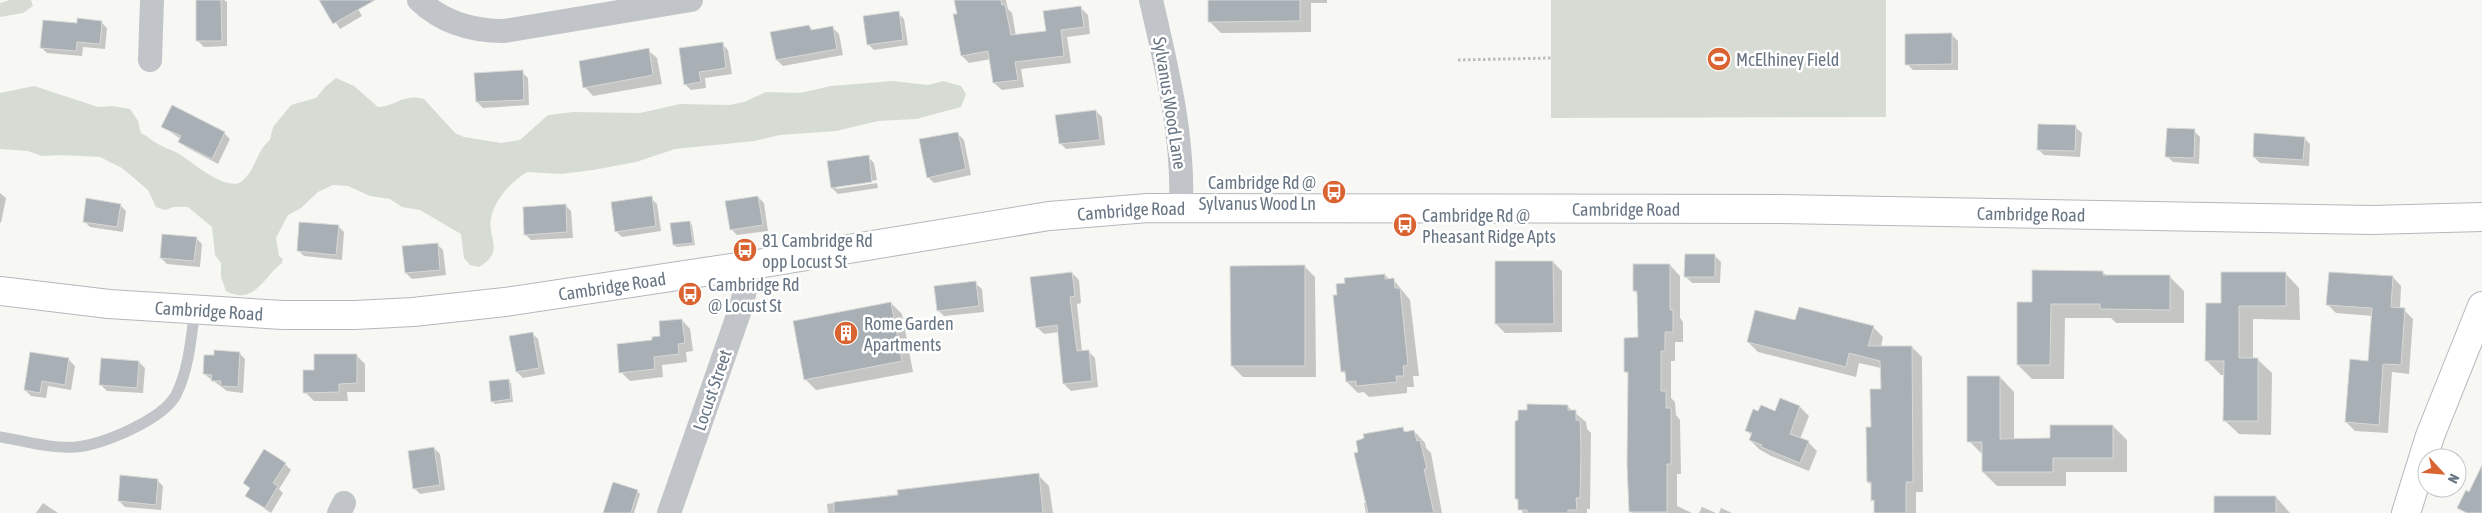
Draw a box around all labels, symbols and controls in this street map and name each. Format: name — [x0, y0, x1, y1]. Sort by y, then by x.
street label: Sylvanus Wood Lane — [1149, 35, 1191, 171]
sports icon: McElhiney Field — [1706, 46, 1732, 72]
place label: McElhiney Field — [1736, 49, 1839, 70]
place label: Cambridge Rd @ Sylvanus Wood Ln — [1199, 172, 1316, 214]
bus stop icon: Cambridge Rd @ Sylvanus Wood Ln — [1321, 179, 1347, 205]
street label: Cambridge Road — [1076, 197, 1185, 224]
street label: Cambridge Road — [1572, 198, 1680, 219]
street label: Cambridge Road — [1977, 202, 2086, 225]
place label: Cambridge Rd @ Pheasant Ridge Apts — [1422, 205, 1556, 247]
bus stop icon: Cambridge Rd @ Pheasant Ridge Apts — [1392, 212, 1418, 238]
place label: 81 Cambridge Rd opp Locust St — [762, 230, 873, 272]
bus stop icon: 81 Cambridge Rd opp Locust St — [732, 237, 758, 263]
street label: Cambridge Road — [557, 267, 667, 304]
place label: Cambridge Rd @ Locust St — [708, 274, 800, 316]
bus stop icon: Cambridge Rd @ Locust St — [677, 281, 703, 307]
street label: Cambridge Road — [154, 296, 264, 324]
place label: Rome Garden Apartments — [864, 313, 954, 355]
building icon: Rome Garden Apartments — [833, 320, 859, 346]
street label: Locust Street — [688, 347, 736, 433]
north arrow — [2417, 448, 2467, 498]
text: N — [2445, 471, 2463, 486]

